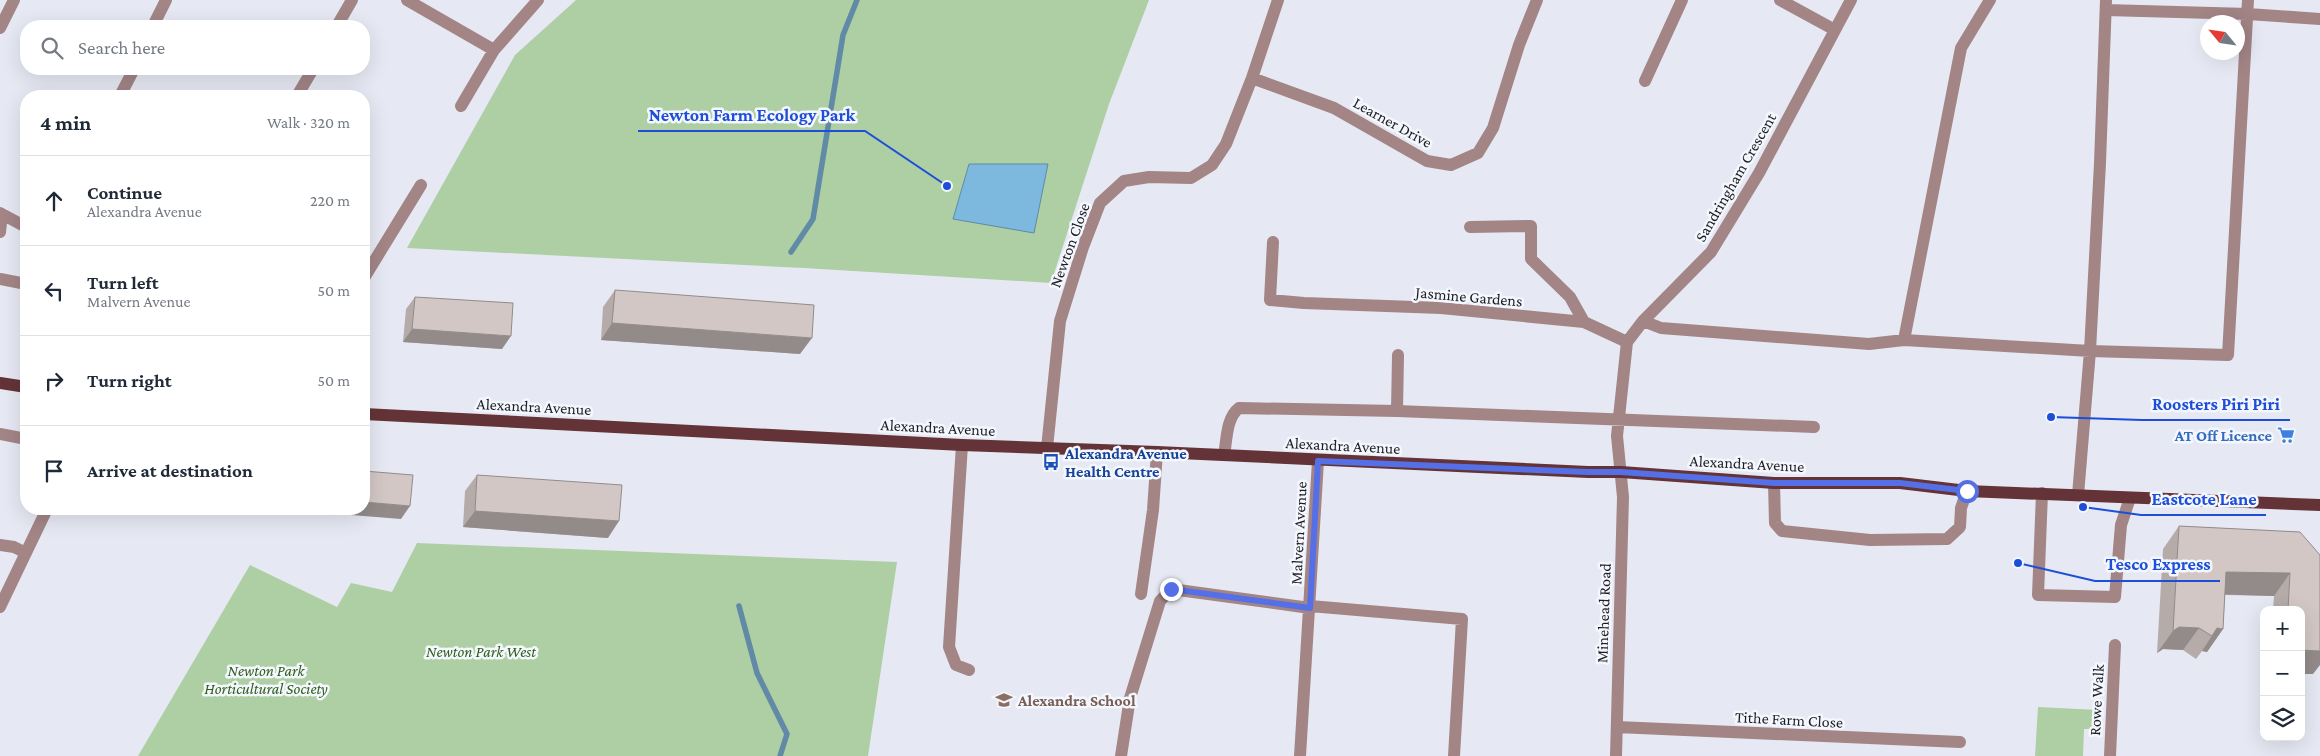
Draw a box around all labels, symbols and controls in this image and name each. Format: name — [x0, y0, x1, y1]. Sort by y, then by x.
north arrow — [2200, 15, 2245, 60]
search box — [20, 20, 370, 75]
icon: search — [38, 34, 66, 62]
text: Search here — [78, 37, 165, 58]
street label: Learner Drive — [1350, 94, 1435, 151]
callout: Newton Farm Ecology Park — [638, 98, 865, 131]
text: Newton Farm Ecology Park — [649, 105, 856, 125]
street label: Sandringham Crescent — [1692, 109, 1780, 245]
text: 4 min — [40, 111, 91, 135]
text: Walk · 320 m — [267, 114, 350, 131]
text: Continue — [87, 182, 162, 203]
icon: ahead — [40, 187, 68, 215]
text: 220 m — [310, 192, 350, 209]
street label: Newton Close — [1046, 201, 1093, 290]
text: Alexandra Avenue — [87, 203, 202, 220]
text: Turn left — [87, 272, 159, 293]
icon: left — [40, 277, 68, 305]
text: 50 m — [318, 282, 350, 299]
street label: Jasmine Gardens — [1413, 283, 1523, 311]
text: Malvern Avenue — [87, 293, 191, 310]
icon: right — [40, 367, 68, 395]
text: Turn right — [87, 370, 172, 391]
text: 50 m — [318, 372, 350, 389]
callout: Roosters Piri Piri — [2142, 387, 2290, 420]
text: Roosters Piri Piri — [2152, 394, 2281, 414]
street label: Alexandra Avenue — [476, 395, 592, 418]
street label: Alexandra Avenue — [880, 416, 996, 439]
supermarket icon: AT Off Licence — [2276, 425, 2296, 445]
place label: AT Off Licence — [2174, 427, 2273, 444]
street label: Alexandra Avenue — [1285, 434, 1401, 457]
place label: Alexandra Avenue Health Centre — [1064, 445, 1187, 480]
bus stop icon: Alexandra Avenue Health Centre — [1041, 452, 1061, 472]
street label: Alexandra Avenue — [1689, 452, 1805, 475]
icon: arrive — [40, 457, 68, 485]
text: Arrive at destination — [87, 460, 253, 481]
route start — [1956, 480, 1979, 503]
street label: Malvern Avenue — [1287, 481, 1310, 585]
callout: Eastcote Lane — [2141, 482, 2266, 515]
text: Eastcote Lane — [2151, 489, 2257, 509]
callout: Tesco Express — [2095, 548, 2220, 581]
text: Tesco Express — [2105, 554, 2211, 574]
street label: Minehead Road — [1593, 562, 1614, 663]
route end — [1160, 578, 1183, 601]
map controls — [2260, 606, 2305, 741]
button: + — [2260, 606, 2305, 651]
park label: Newton Park West — [426, 643, 536, 660]
button: − — [2260, 651, 2305, 696]
park label: Newton Park Horticultural Society — [204, 662, 328, 698]
street label: Rowe Walk — [2086, 664, 2107, 736]
school or university icon: Alexandra School — [994, 690, 1014, 710]
place label: Alexandra School — [1017, 692, 1136, 709]
button: layers — [2260, 696, 2305, 741]
street label: Tithe Farm Close — [1735, 708, 1843, 731]

